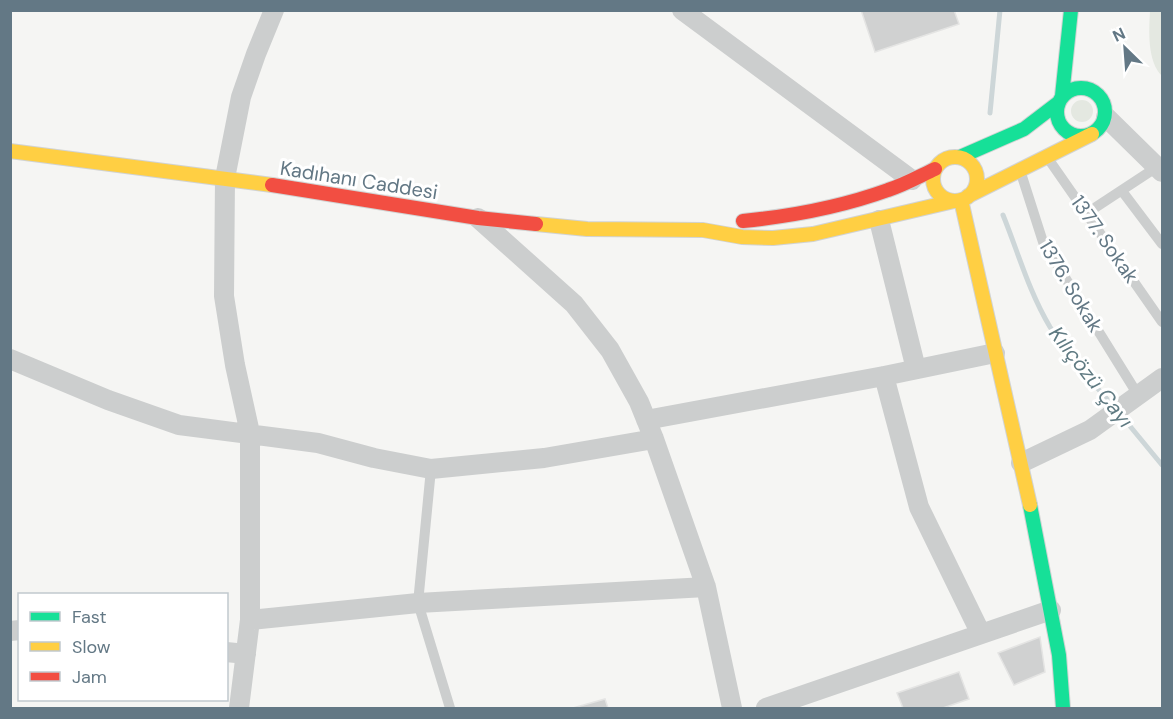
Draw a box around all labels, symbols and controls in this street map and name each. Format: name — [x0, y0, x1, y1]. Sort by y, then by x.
north arrow — [1095, 18, 1155, 78]
text: N — [1109, 23, 1129, 47]
street label: Kadıhanı Caddesi — [278, 155, 440, 205]
street label: 1377. Sokak — [1065, 190, 1145, 288]
street label: 1376. Sokak — [1033, 235, 1109, 337]
water label: Kılıçözü Çayı — [1043, 321, 1140, 434]
legend — [18, 593, 228, 701]
text: Fast — [72, 605, 107, 629]
text: Slow — [72, 635, 111, 659]
text: Jam — [72, 665, 107, 689]

